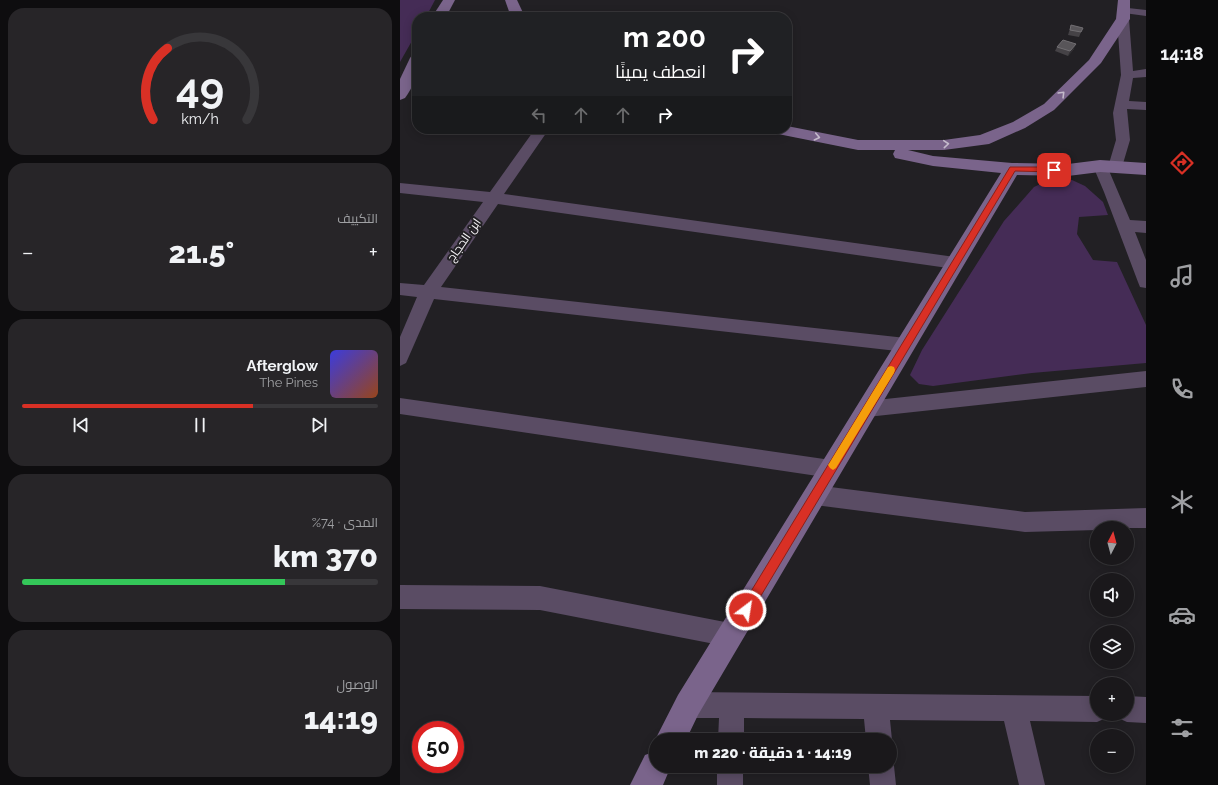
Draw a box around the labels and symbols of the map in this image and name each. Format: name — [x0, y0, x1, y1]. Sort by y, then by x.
one-way arrow — [1057, 91, 1065, 99]
one-way arrow — [813, 132, 820, 140]
one-way arrow — [943, 140, 949, 149]
pin — [1037, 153, 1071, 187]
street label: ابن الحجاج — [444, 216, 485, 265]
north arrow — [1090, 521, 1134, 565]
position arrow — [725, 589, 767, 631]
speed limit sign: 50 — [412, 721, 464, 773]

